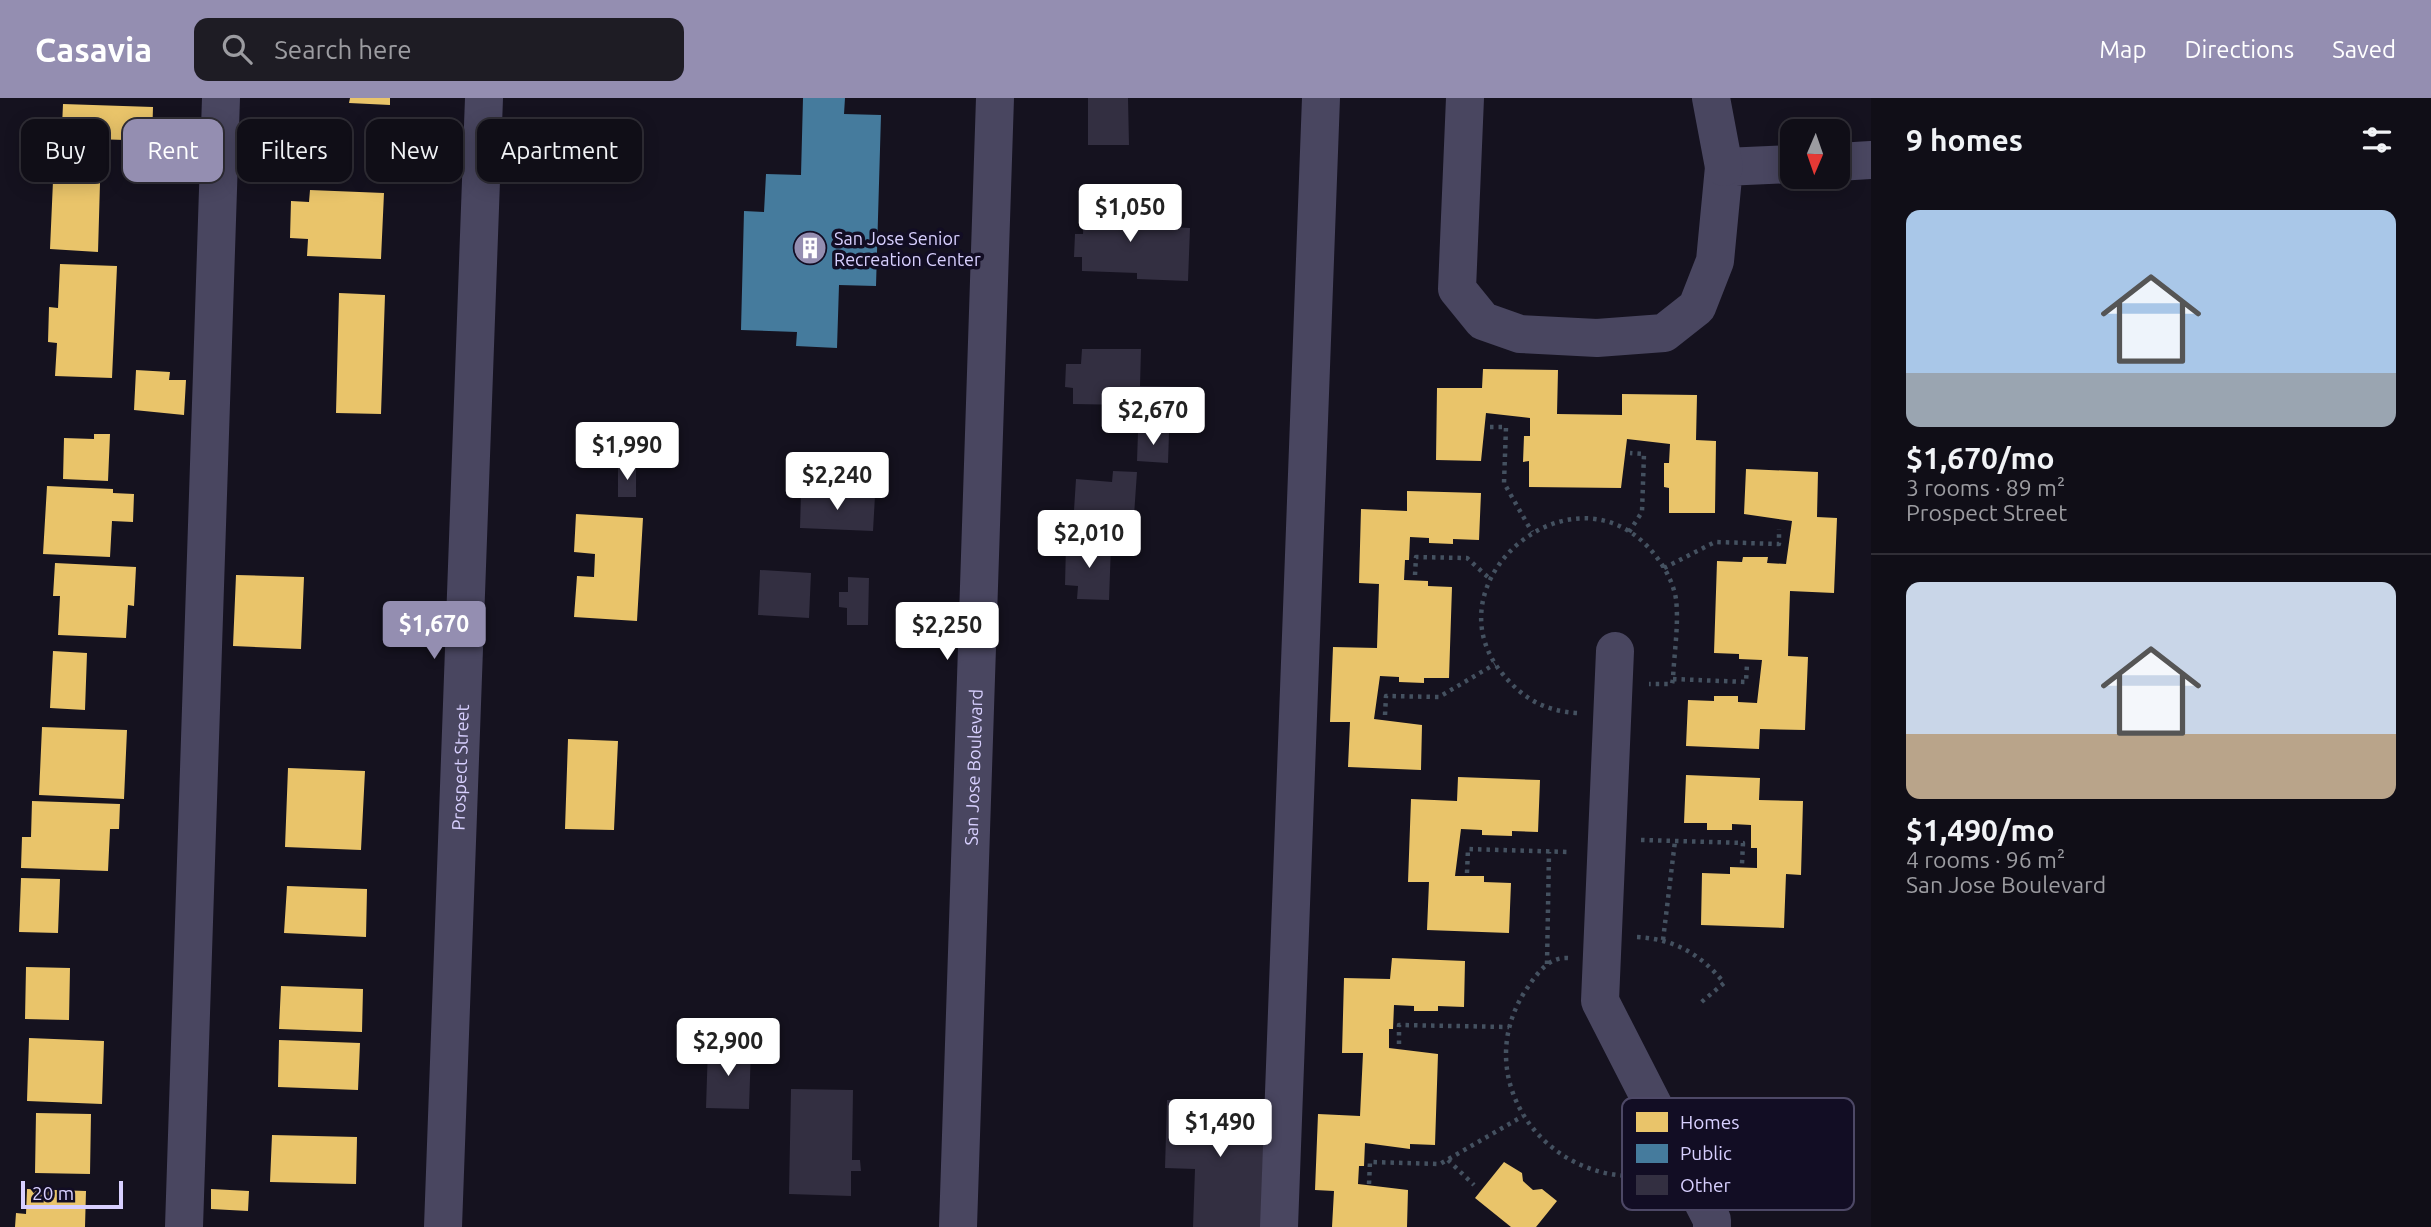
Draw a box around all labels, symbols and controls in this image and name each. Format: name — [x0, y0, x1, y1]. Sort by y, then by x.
search box — [194, 18, 684, 81]
icon: search — [218, 30, 256, 68]
text: Casavia — [35, 31, 152, 68]
text: Search here — [274, 35, 412, 64]
text: Map — [2099, 36, 2146, 63]
text: Directions — [2184, 36, 2294, 63]
text: Saved — [2332, 36, 2396, 63]
chip: Buy — [21, 119, 109, 182]
chip: Rent — [123, 119, 223, 182]
chip: Filters — [237, 119, 352, 182]
chip: New — [366, 119, 463, 182]
chip: Apartment — [477, 119, 642, 182]
north arrow — [1780, 119, 1850, 189]
map controls — [1780, 119, 1850, 189]
icon: filters — [2358, 121, 2396, 159]
text: 9 homes — [1906, 123, 2023, 157]
pin: $1,050 — [1073, 184, 1187, 244]
text: $1,050 — [1095, 194, 1165, 219]
place label: San Jose Senior Recreation Center — [834, 228, 981, 269]
building icon: San Jose Senior Recreation Center — [791, 229, 829, 267]
icon: home — [2088, 256, 2214, 382]
pin: $2,670 — [1096, 388, 1210, 447]
text: $2,670 — [1118, 397, 1188, 422]
pin: $1,990 — [570, 422, 684, 482]
text: $1,990 — [592, 432, 662, 457]
text: $1,670/mo — [1906, 441, 2055, 475]
pin: $2,240 — [780, 452, 894, 512]
text: $2,240 — [802, 462, 872, 487]
text: 3 rooms · 89 m² — [1906, 475, 2065, 500]
text: Prospect Street — [1906, 500, 2067, 525]
pin: $2,010 — [1032, 510, 1146, 570]
text: $2,010 — [1054, 520, 1124, 545]
pin: $1,670 — [377, 602, 491, 661]
pin: $2,250 — [890, 602, 1004, 662]
text: $1,670 — [399, 611, 469, 636]
text: $2,250 — [912, 612, 982, 637]
icon: home — [2088, 628, 2214, 754]
street label: San Jose Boulevard — [961, 689, 986, 846]
street label: Prospect Street — [447, 704, 472, 831]
text: $1,490/mo — [1906, 813, 2055, 847]
text: 4 rooms · 96 m² — [1906, 847, 2065, 872]
text: San Jose Boulevard — [1906, 872, 2106, 897]
pin: $2,900 — [671, 1018, 785, 1078]
text: $2,900 — [693, 1028, 763, 1053]
legend — [1622, 1098, 1854, 1210]
pin: $1,490 — [1163, 1100, 1277, 1159]
text: $1,490 — [1185, 1109, 1255, 1134]
text: Homes — [1680, 1111, 1740, 1133]
text: Public — [1680, 1142, 1732, 1164]
text: Other — [1680, 1174, 1731, 1196]
scale bar — [21, 1178, 122, 1210]
text: 20 m — [32, 1182, 74, 1204]

